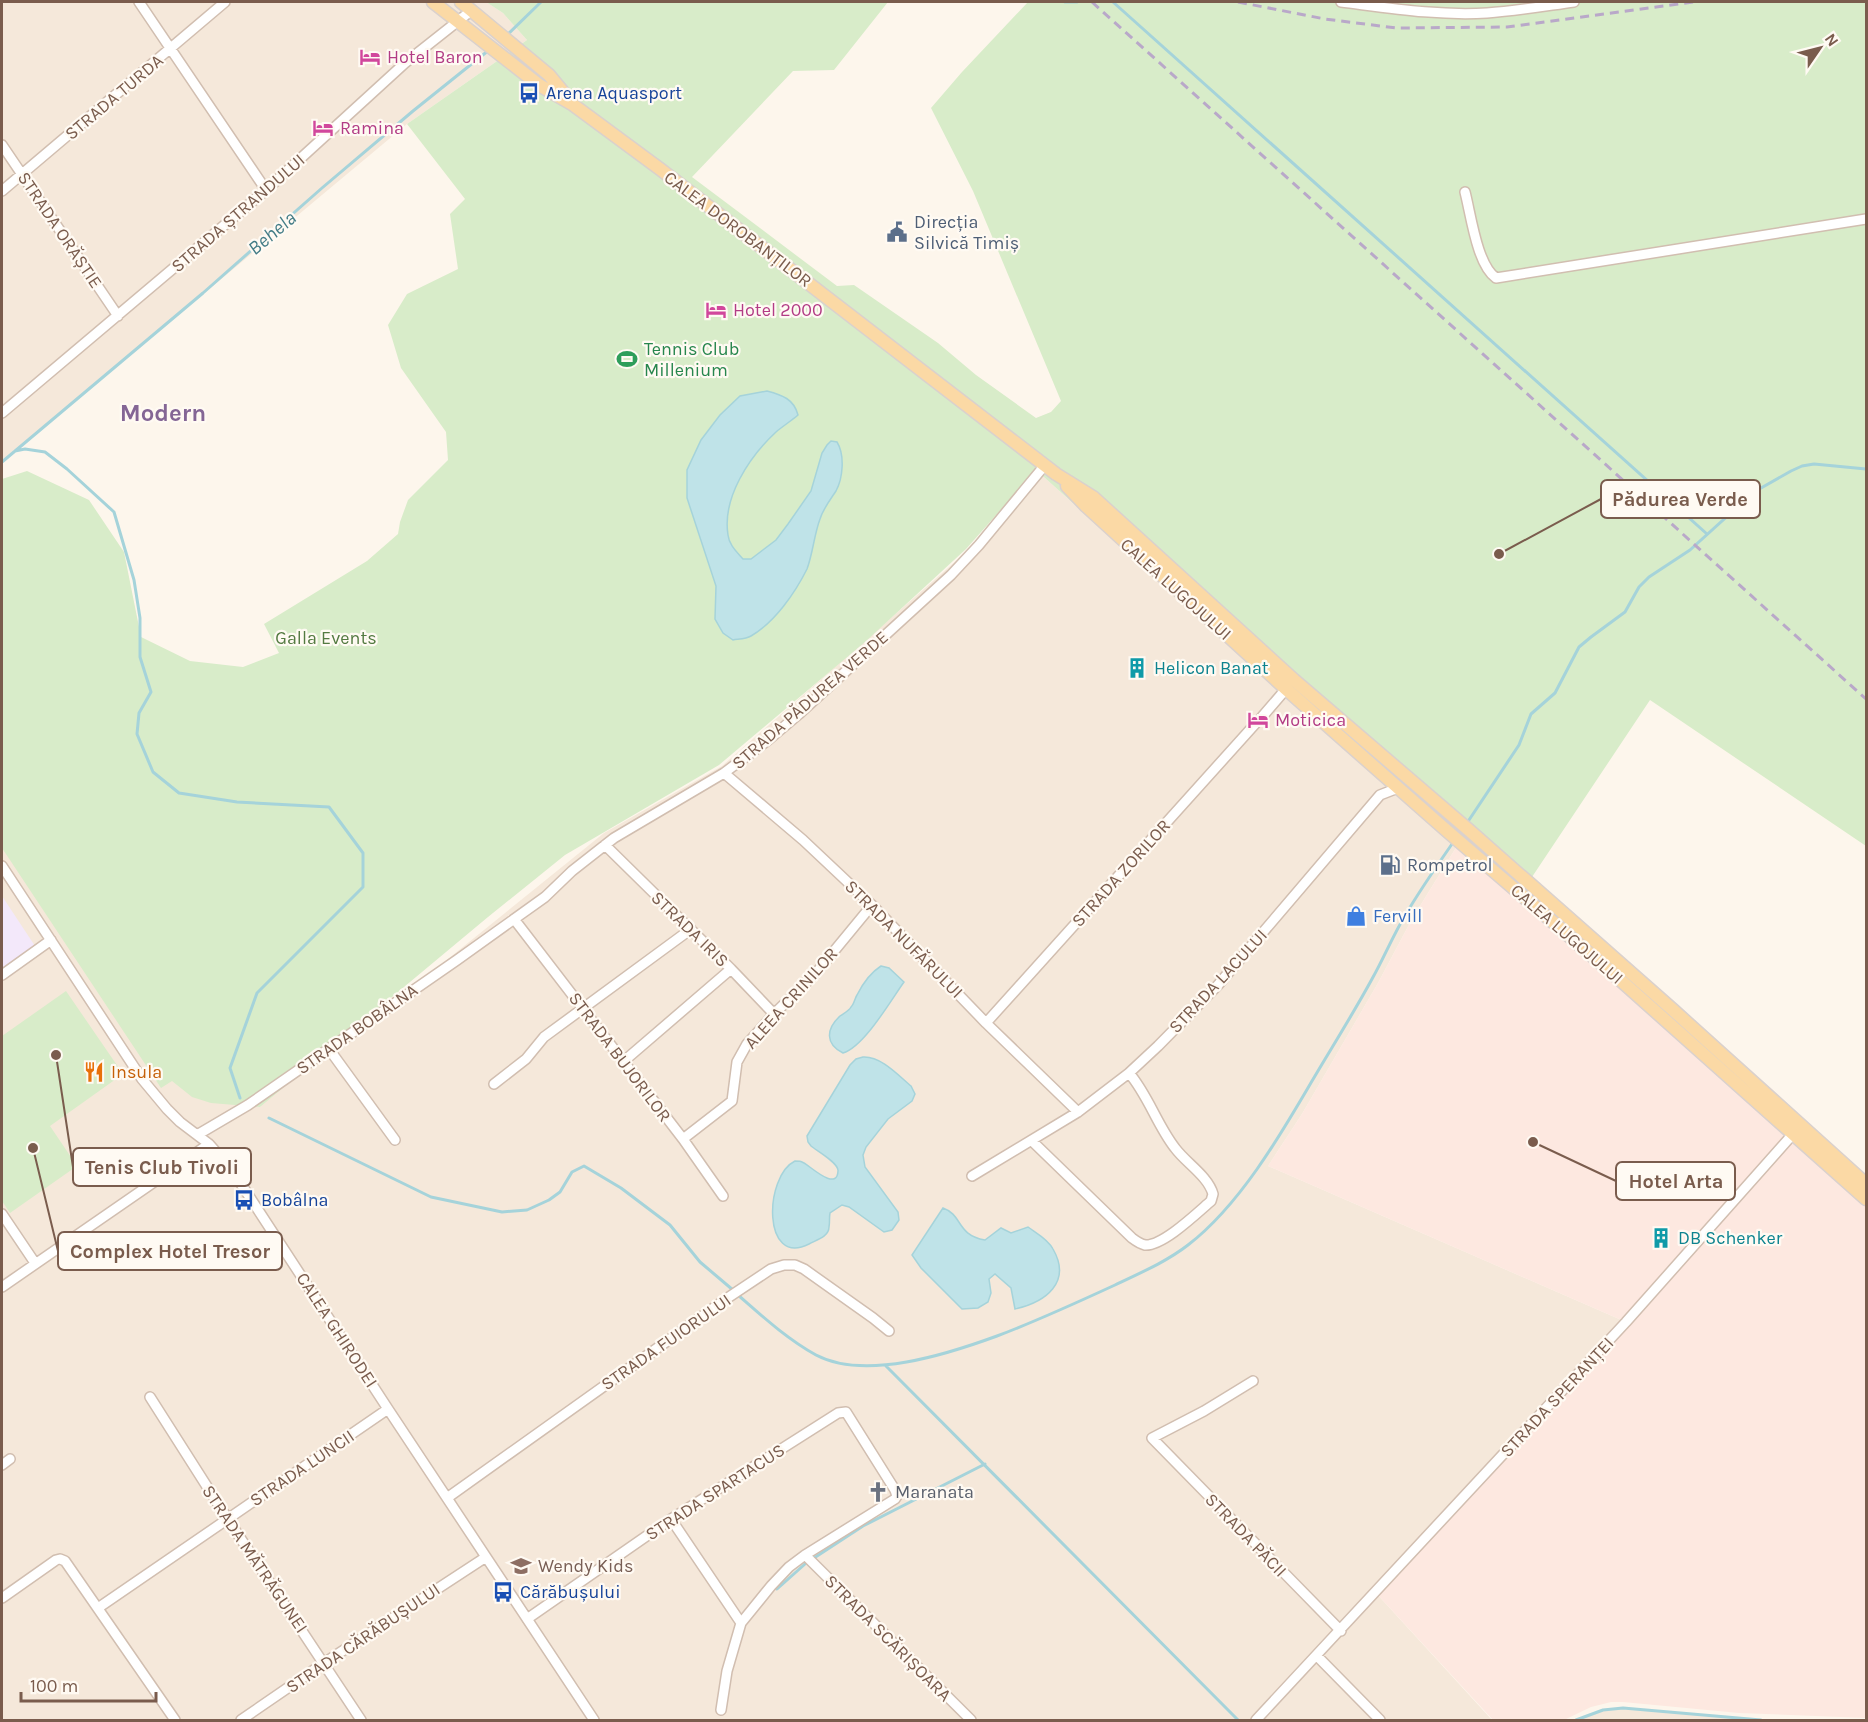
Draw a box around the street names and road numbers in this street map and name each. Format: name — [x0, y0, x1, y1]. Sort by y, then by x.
street label: STRADA TURDA — [60, 49, 168, 145]
street label: STRADA ȘTRANDULUI — [167, 149, 309, 277]
street label: CALEA DOROBANȚILOR — [660, 166, 816, 292]
street label: STRADA ORĂȘTIE — [13, 168, 107, 292]
street label: CALEA LUGOJULUI — [1116, 533, 1236, 645]
street label: STRADA PĂDUREA VERDE — [727, 626, 893, 774]
street label: STRADA ZORILOR — [1067, 815, 1175, 931]
street label: STRADA NUFĂRULUI — [840, 875, 968, 1003]
street label: CALEA LUGOJULUI — [1506, 879, 1628, 989]
street label: STRADA IRIS — [646, 886, 734, 972]
street label: STRADA LACULUI — [1164, 924, 1272, 1038]
street label: ALEEA CRINILOR — [740, 943, 842, 1053]
street label: STRADA BOBÂLNA — [292, 979, 422, 1079]
street label: STRADA BUJORILOR — [564, 988, 676, 1126]
street label: CALEA GHIRODEI — [292, 1268, 382, 1392]
street label: STRADA FUIORULUI — [597, 1289, 735, 1395]
street label: STRADA SPERANȚEI — [1496, 1332, 1618, 1462]
street label: STRADA LUNCII — [246, 1425, 358, 1511]
street label: STRADA SPARTACUS — [641, 1439, 789, 1545]
street label: STRADA MĂTRĂGUNEI — [197, 1481, 313, 1637]
street label: STRADA PĂCII — [1200, 1488, 1292, 1582]
street label: STRADA SCĂRIȘOARA — [820, 1570, 956, 1706]
street label: STRADA CĂRĂBUȘULUI — [282, 1578, 444, 1698]

